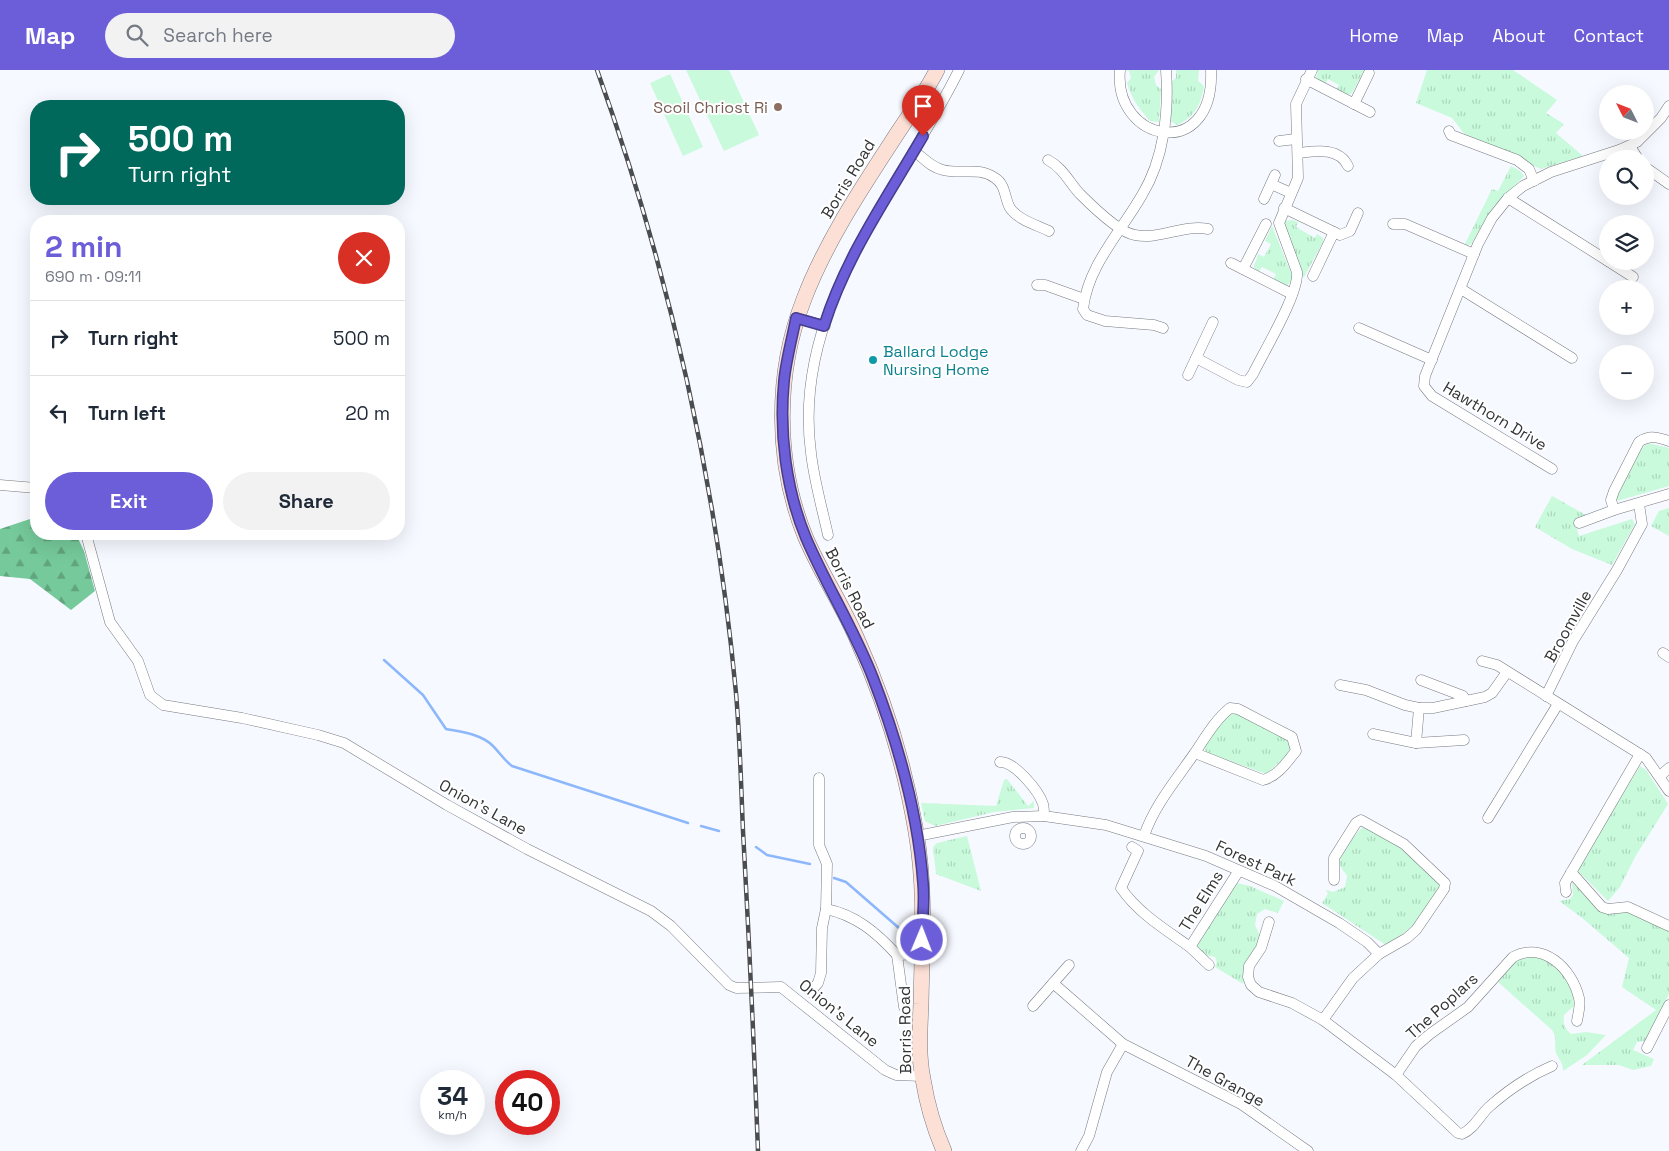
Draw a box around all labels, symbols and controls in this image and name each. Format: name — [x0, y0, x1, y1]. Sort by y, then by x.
search box — [105, 13, 455, 58]
text: Map — [25, 20, 75, 51]
icon: search — [123, 21, 151, 49]
text: Search here — [163, 23, 273, 48]
text: Home — [1350, 24, 1399, 47]
text: Map — [1427, 24, 1464, 47]
text: About — [1492, 24, 1546, 47]
text: Contact — [1574, 24, 1644, 47]
pin — [902, 85, 944, 136]
north arrow — [1599, 85, 1654, 140]
map controls — [1599, 85, 1654, 400]
icon: arrive — [909, 92, 937, 120]
place label: Scoil Chriost Ri — [653, 97, 768, 118]
marker: Scoil Chriost Ri — [772, 101, 784, 113]
text: 500 m — [128, 117, 233, 161]
icon: right — [45, 120, 110, 185]
street label: Borris Road — [816, 136, 880, 222]
button: search — [1599, 150, 1654, 205]
text: Turn right — [128, 160, 231, 188]
button: layers — [1599, 215, 1654, 270]
text: 2 min — [45, 227, 123, 266]
button: close — [338, 232, 390, 284]
text: 690 m · 09:11 — [45, 266, 141, 287]
button: + — [1599, 280, 1654, 335]
icon: right — [45, 324, 73, 352]
text: Turn right — [88, 326, 178, 351]
text: 500 m — [333, 326, 390, 351]
place label: Ballard Lodge Nursing Home — [883, 341, 989, 380]
button: − — [1599, 345, 1654, 400]
marker: Ballard Lodge Nursing Home — [867, 354, 879, 366]
street label: Hawthorn Drive — [1439, 377, 1551, 455]
icon: left — [45, 399, 73, 427]
text: Turn left — [88, 401, 166, 426]
text: 20 m — [345, 401, 390, 426]
button: Exit — [45, 472, 213, 530]
button: Share — [223, 472, 390, 530]
street label: Borris Road — [821, 544, 879, 632]
street label: Broomville — [1540, 586, 1596, 666]
street label: Onion's Lane — [435, 774, 531, 840]
street label: Forest Park — [1212, 835, 1300, 891]
street label: The Elms — [1174, 867, 1228, 935]
position arrow — [895, 913, 947, 965]
street label: The Poplars — [1402, 968, 1482, 1044]
street label: Onion's Lane — [795, 974, 883, 1052]
street label: Borris Road — [894, 986, 916, 1074]
street label: The Grange — [1181, 1051, 1269, 1111]
speed limit sign: 40 — [495, 1070, 560, 1135]
text: 34 — [437, 1080, 468, 1112]
text: km/h — [438, 1107, 467, 1123]

